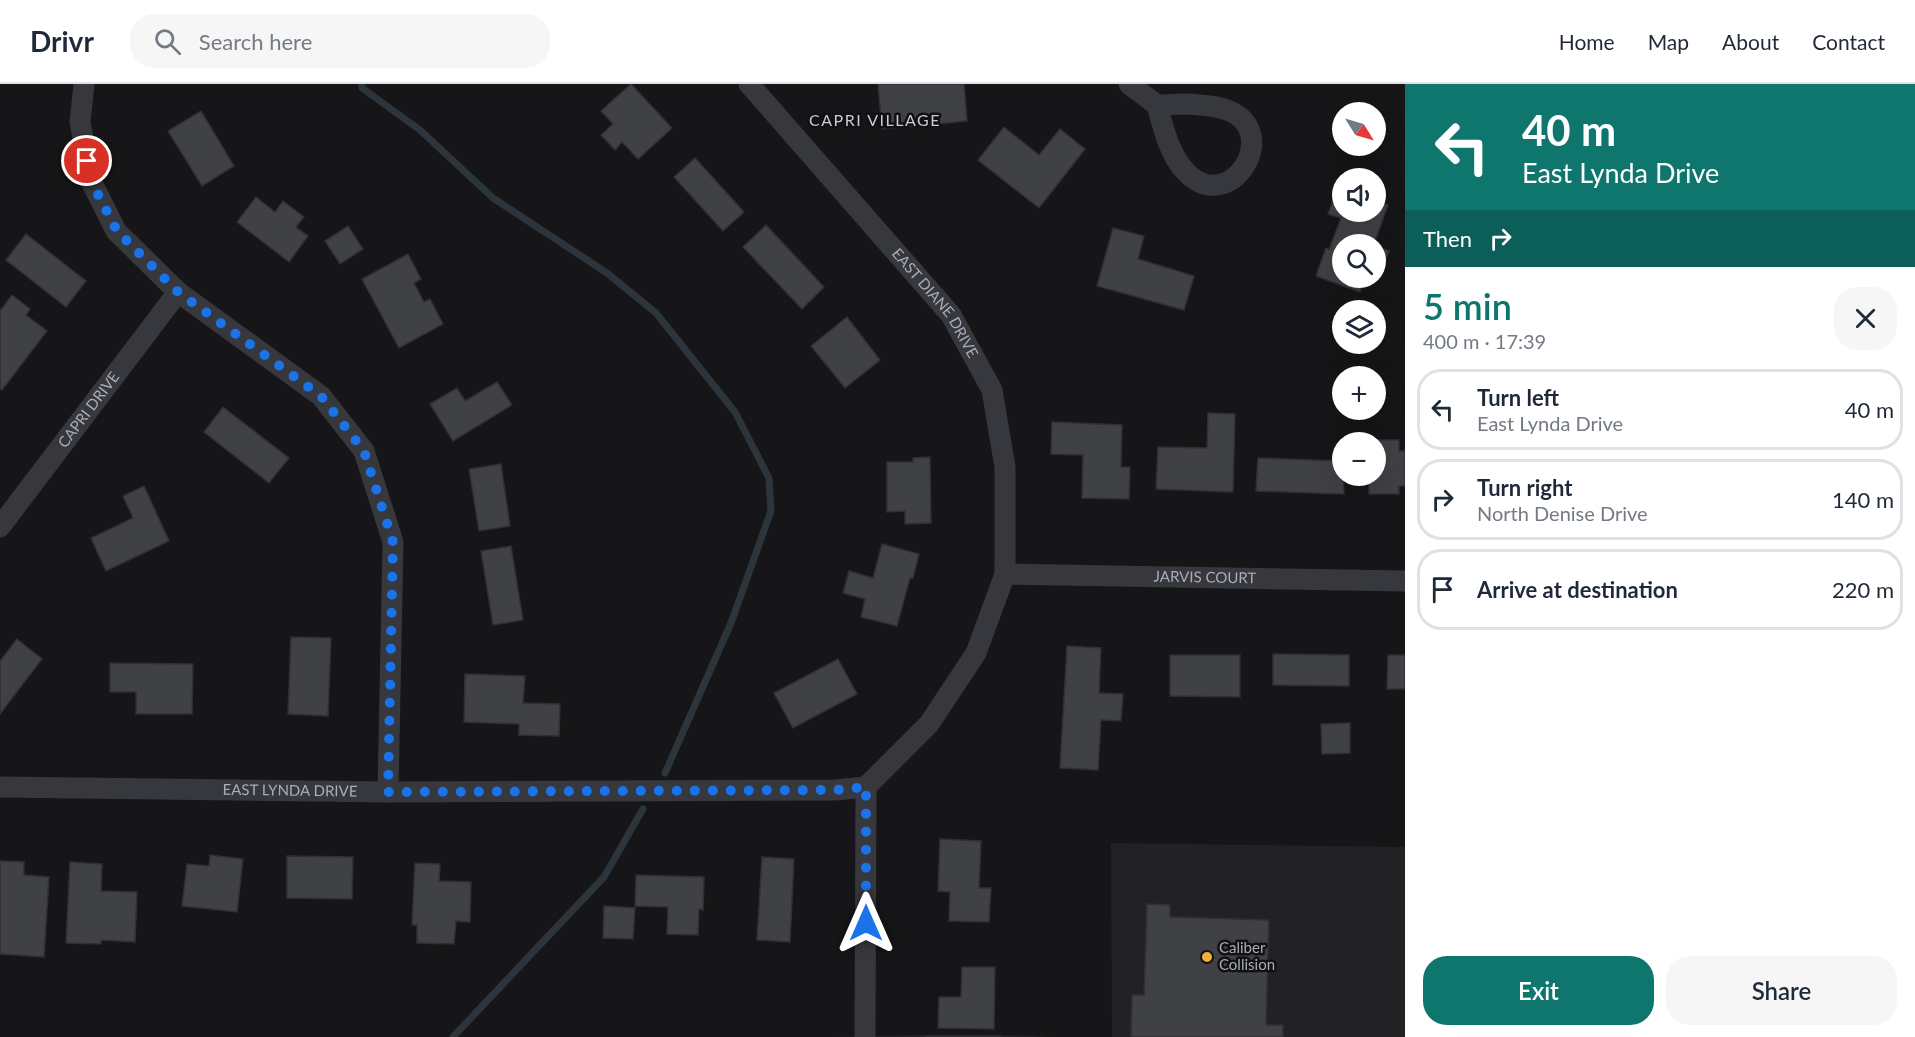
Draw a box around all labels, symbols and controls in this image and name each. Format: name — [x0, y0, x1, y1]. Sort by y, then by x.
search box — [130, 14, 550, 68]
text: Drivr — [30, 24, 94, 58]
icon: search — [151, 25, 184, 58]
text: Search here — [199, 28, 312, 55]
text: Home — [1559, 29, 1615, 54]
text: Map — [1648, 29, 1689, 54]
text: About — [1722, 29, 1779, 54]
text: Contact — [1812, 29, 1885, 54]
north arrow — [1332, 102, 1386, 156]
map controls — [1332, 102, 1386, 486]
text: 40 m — [1522, 105, 1616, 155]
icon: left — [1423, 108, 1501, 186]
district label: CAPRI VILLAGE — [809, 110, 941, 129]
pin — [61, 135, 112, 186]
icon: arrive — [70, 144, 103, 177]
text: East Lynda Drive — [1522, 156, 1719, 189]
button: sound — [1332, 168, 1386, 222]
icon: right — [1484, 222, 1517, 255]
text: Then — [1423, 225, 1472, 252]
button: search — [1332, 234, 1386, 288]
street label: EAST DIANE DRIVE — [889, 244, 983, 361]
text: 5 min — [1423, 284, 1512, 328]
button: close — [1834, 287, 1897, 350]
button: layers — [1332, 300, 1386, 354]
text: 400 m · 17:39 — [1423, 329, 1546, 353]
button: + — [1332, 366, 1386, 420]
street label: CAPRI DRIVE — [53, 368, 122, 451]
text: Turn left — [1477, 384, 1559, 411]
icon: left — [1426, 393, 1459, 426]
text: 40 m — [1845, 396, 1894, 423]
text: East Lynda Drive — [1477, 411, 1623, 435]
button: − — [1332, 432, 1386, 486]
text: Turn right — [1477, 474, 1572, 501]
icon: right — [1426, 483, 1459, 516]
text: 140 m — [1832, 486, 1894, 513]
text: North Denise Drive — [1477, 501, 1648, 525]
street label: JARVIS COURT — [1154, 567, 1257, 586]
icon: arrive — [1426, 573, 1459, 606]
text: Arrive at destination — [1477, 576, 1678, 603]
text: 220 m — [1832, 576, 1894, 603]
street label: EAST LYNDA DRIVE — [222, 780, 358, 800]
position arrow — [834, 891, 898, 955]
place label: Caliber Collision — [1219, 938, 1275, 973]
marker: Caliber Collision — [1200, 950, 1214, 964]
button: Exit — [1423, 956, 1654, 1025]
button: Share — [1666, 956, 1897, 1025]

